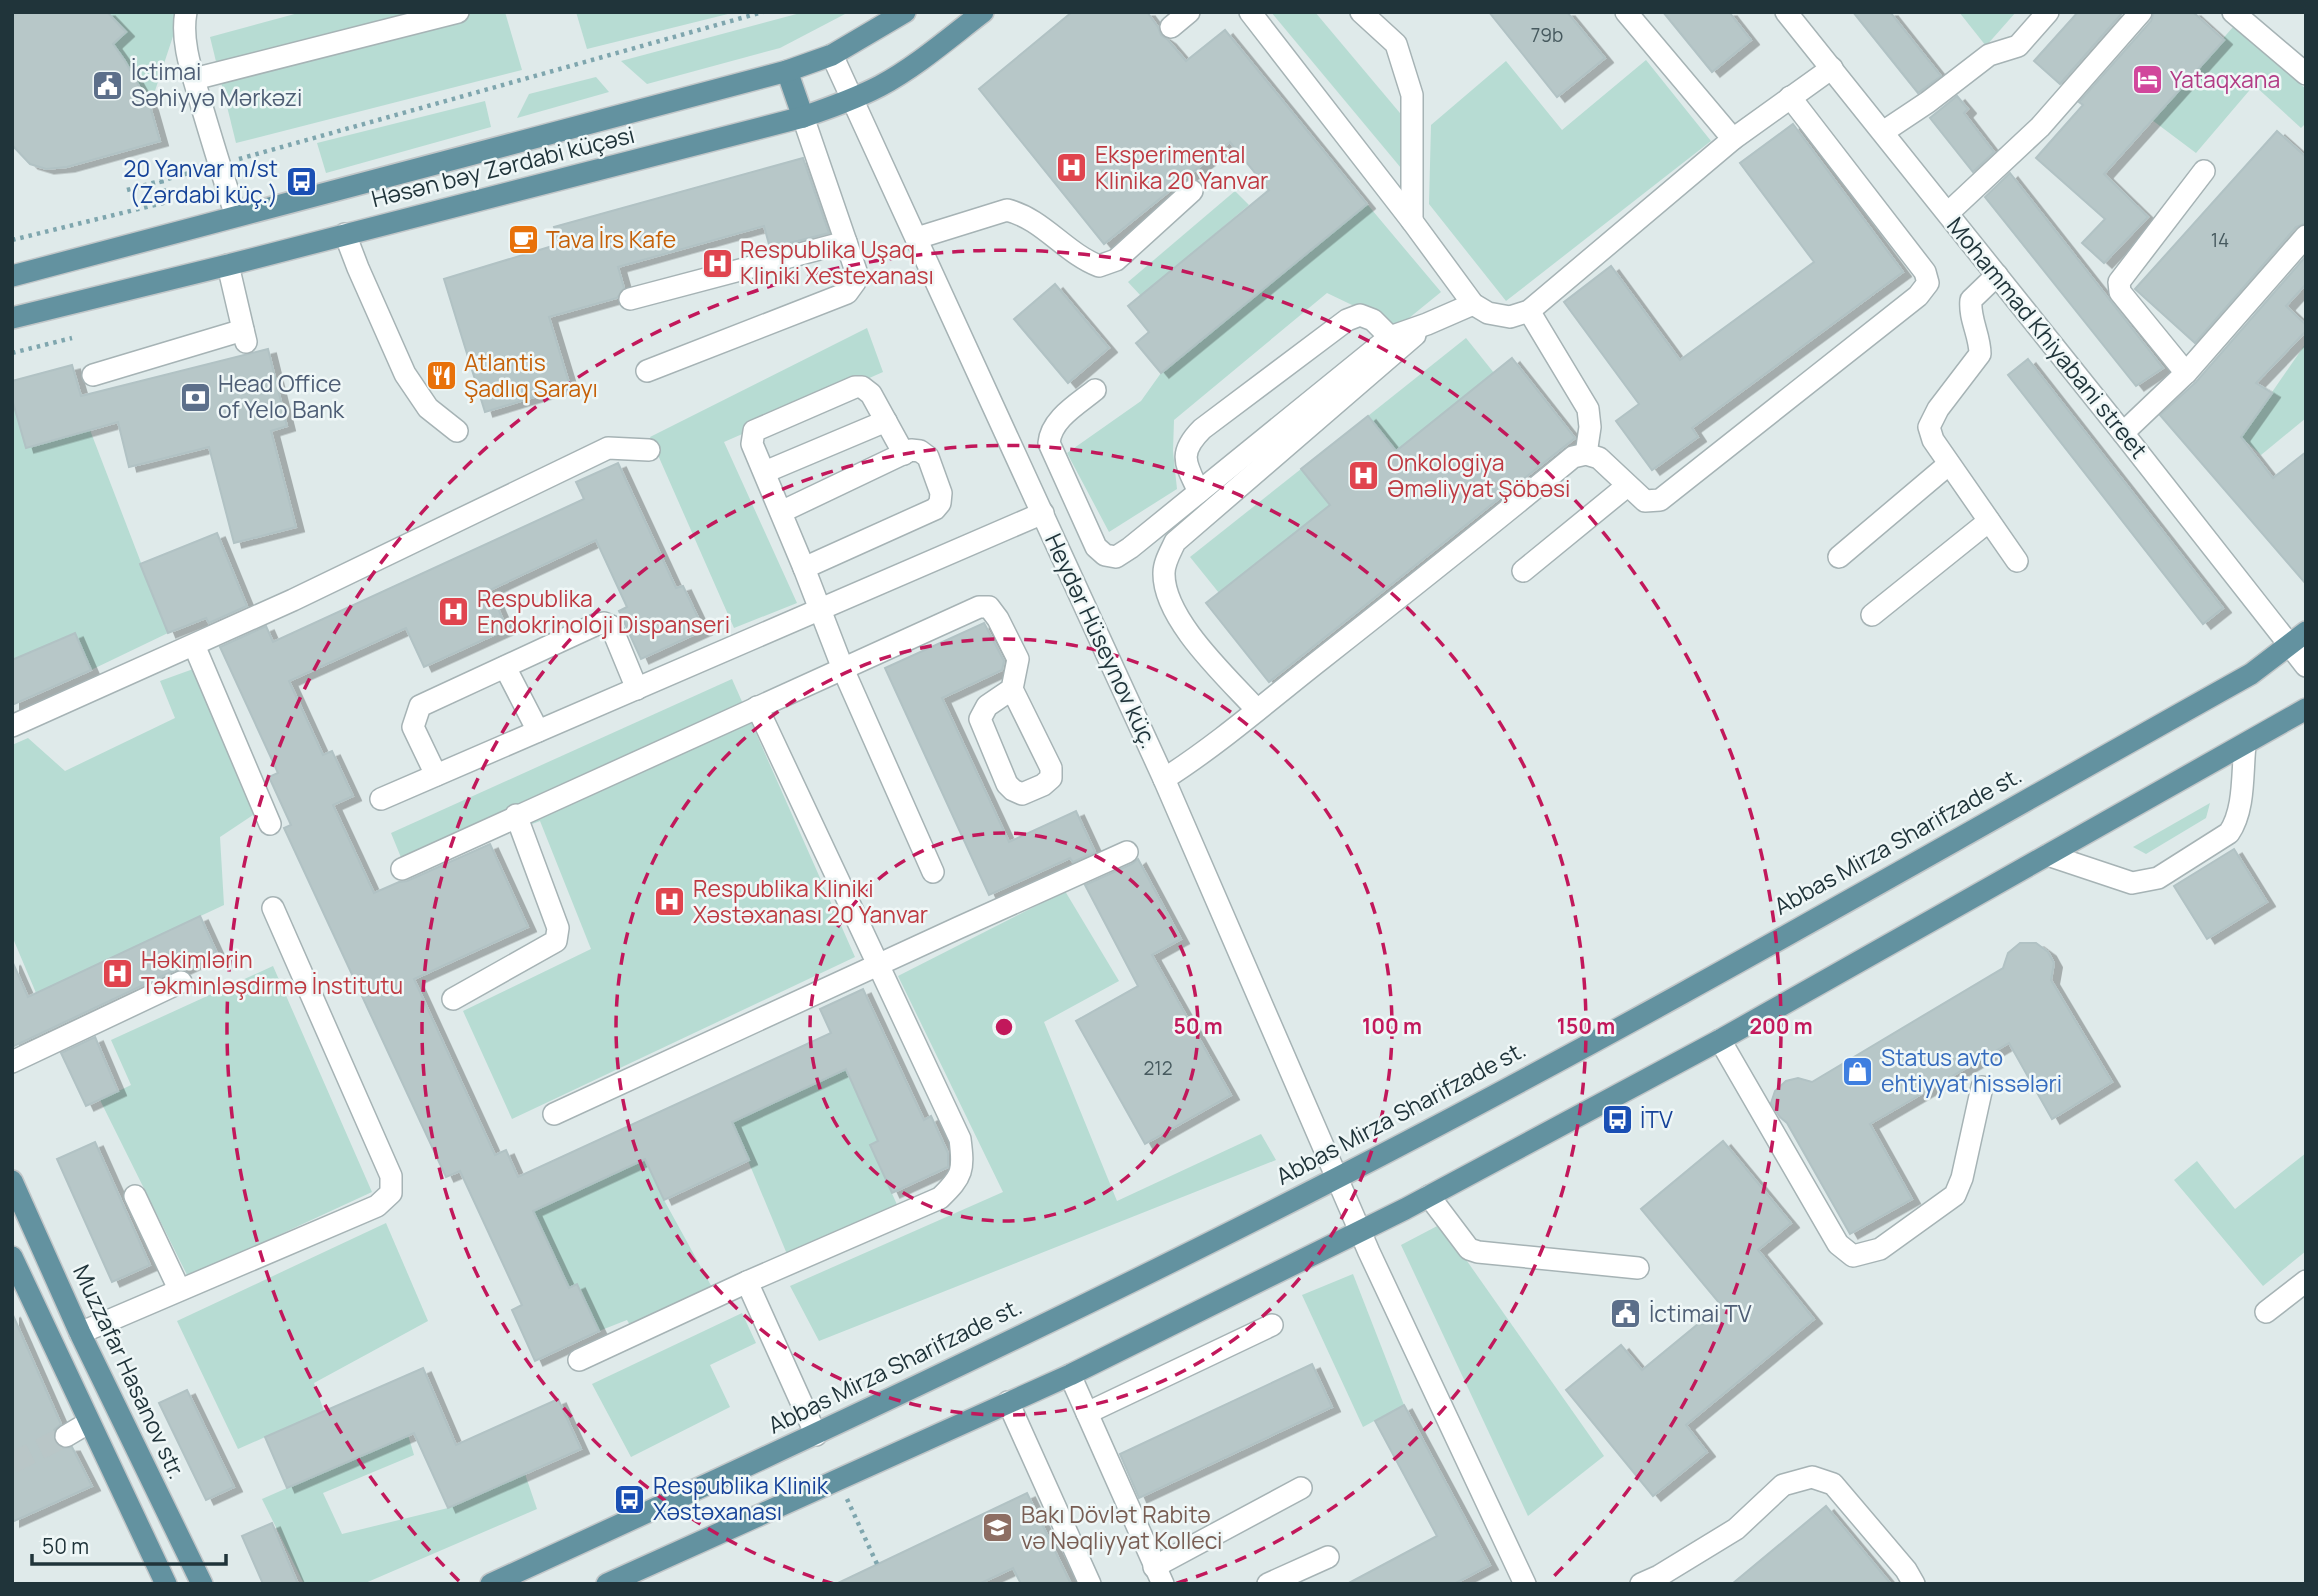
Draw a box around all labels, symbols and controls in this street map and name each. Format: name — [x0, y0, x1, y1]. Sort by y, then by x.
house number: 79b — [1531, 22, 1563, 48]
place label: İctimai Səhiyyə Mərkəzi — [131, 55, 302, 113]
hotel icon: Yataqxana — [2130, 63, 2164, 97]
place label: Yataqxana — [2170, 63, 2280, 95]
public building icon: İctimai Səhiyyə Mərkəzi — [91, 68, 125, 102]
street label: Həsən bəy Zərdabi küçəsi — [368, 118, 638, 214]
place label: Eksperimental Klinika 20 Yanvar — [1095, 138, 1268, 196]
hospital icon: Eksperimental Klinika 20 Yanvar — [1055, 151, 1089, 185]
place label: 20 Yanvar m/st (Zərdabi küç.) — [123, 152, 278, 210]
bus stop icon: 20 Yanvar m/st (Zərdabi küç.) — [284, 165, 318, 199]
street label: Mohammad Khiyabani street — [1940, 210, 2155, 465]
cafe icon: Tava İrs Kafe — [506, 223, 540, 257]
place label: Tava İrs Kafe — [546, 223, 676, 255]
house number: 14 — [2211, 227, 2229, 253]
place label: Respublika Uşaq Kliniki Xestexanası — [740, 233, 934, 291]
hospital icon: Respublika Uşaq Kliniki Xestexanası — [700, 246, 734, 280]
place label: Atlantis Şadlıq Sarayı — [464, 346, 598, 404]
restaurant icon: Atlantis Şadlıq Sarayı — [424, 359, 458, 393]
place label: Head Office of Yelo Bank — [218, 367, 345, 425]
bank icon: Head Office of Yelo Bank — [178, 380, 212, 414]
place label: Onkologiya Əməliyyat Şöbəsi — [1387, 446, 1570, 504]
hospital icon: Onkologiya Əməliyyat Şöbəsi — [1347, 459, 1381, 493]
street label: Heydər Hüseynov küç. — [1038, 528, 1166, 753]
place label: Respublika Endokrinoloji Dispanseri — [477, 582, 730, 640]
hospital icon: Respublika Endokrinoloji Dispanseri — [437, 595, 471, 629]
street label: Abbas Mirza Sharifzade st. — [1768, 759, 2027, 922]
place label: Respublika Kliniki Xəstəxanası 20 Yanvar — [693, 872, 928, 930]
hospital icon: Respublika Kliniki Xəstəxanası 20 Yanvar — [653, 885, 687, 919]
place label: Həkimlərin Təkminləşdirmə İnstitutu — [141, 943, 403, 1001]
hospital icon: Həkimlərin Təkminləşdirmə İnstitutu — [101, 956, 135, 990]
text: 50 m — [1173, 1012, 1223, 1040]
text: 100 m — [1362, 1012, 1422, 1040]
text: 150 m — [1557, 1012, 1615, 1040]
text: 200 m — [1749, 1012, 1813, 1040]
centre of rings — [992, 1015, 1016, 1039]
street label: Abbas Mirza Sharifzade st. — [1270, 1033, 1531, 1192]
place label: Status avto ehtiyyat hissələri — [1881, 1041, 2062, 1099]
shop icon: Status avto ehtiyyat hissələri — [1841, 1054, 1875, 1088]
house number: 212 — [1143, 1055, 1173, 1081]
bus stop icon: İTV — [1600, 1103, 1634, 1137]
place label: İTV — [1640, 1103, 1673, 1135]
street label: Muzzafar Hasanov str. — [66, 1259, 194, 1484]
street label: Abbas Mirza Sharifzade st. — [762, 1290, 1027, 1441]
public building icon: İctimai TV — [1609, 1297, 1643, 1331]
place label: İctimai TV — [1649, 1297, 1752, 1329]
place label: Respublika Klinik Xəstəxanası — [653, 1469, 829, 1527]
bus stop icon: Respublika Klinik Xəstəxanası — [613, 1482, 647, 1516]
place label: Bakı Dövlət Rabitə və Nəqliyyat Kolleci — [1021, 1498, 1223, 1556]
school or university icon: Bakı Dövlət Rabitə və Nəqliyyat Kolleci — [981, 1511, 1015, 1545]
scale bar — [32, 1522, 226, 1566]
text: 50 m — [42, 1532, 89, 1560]

